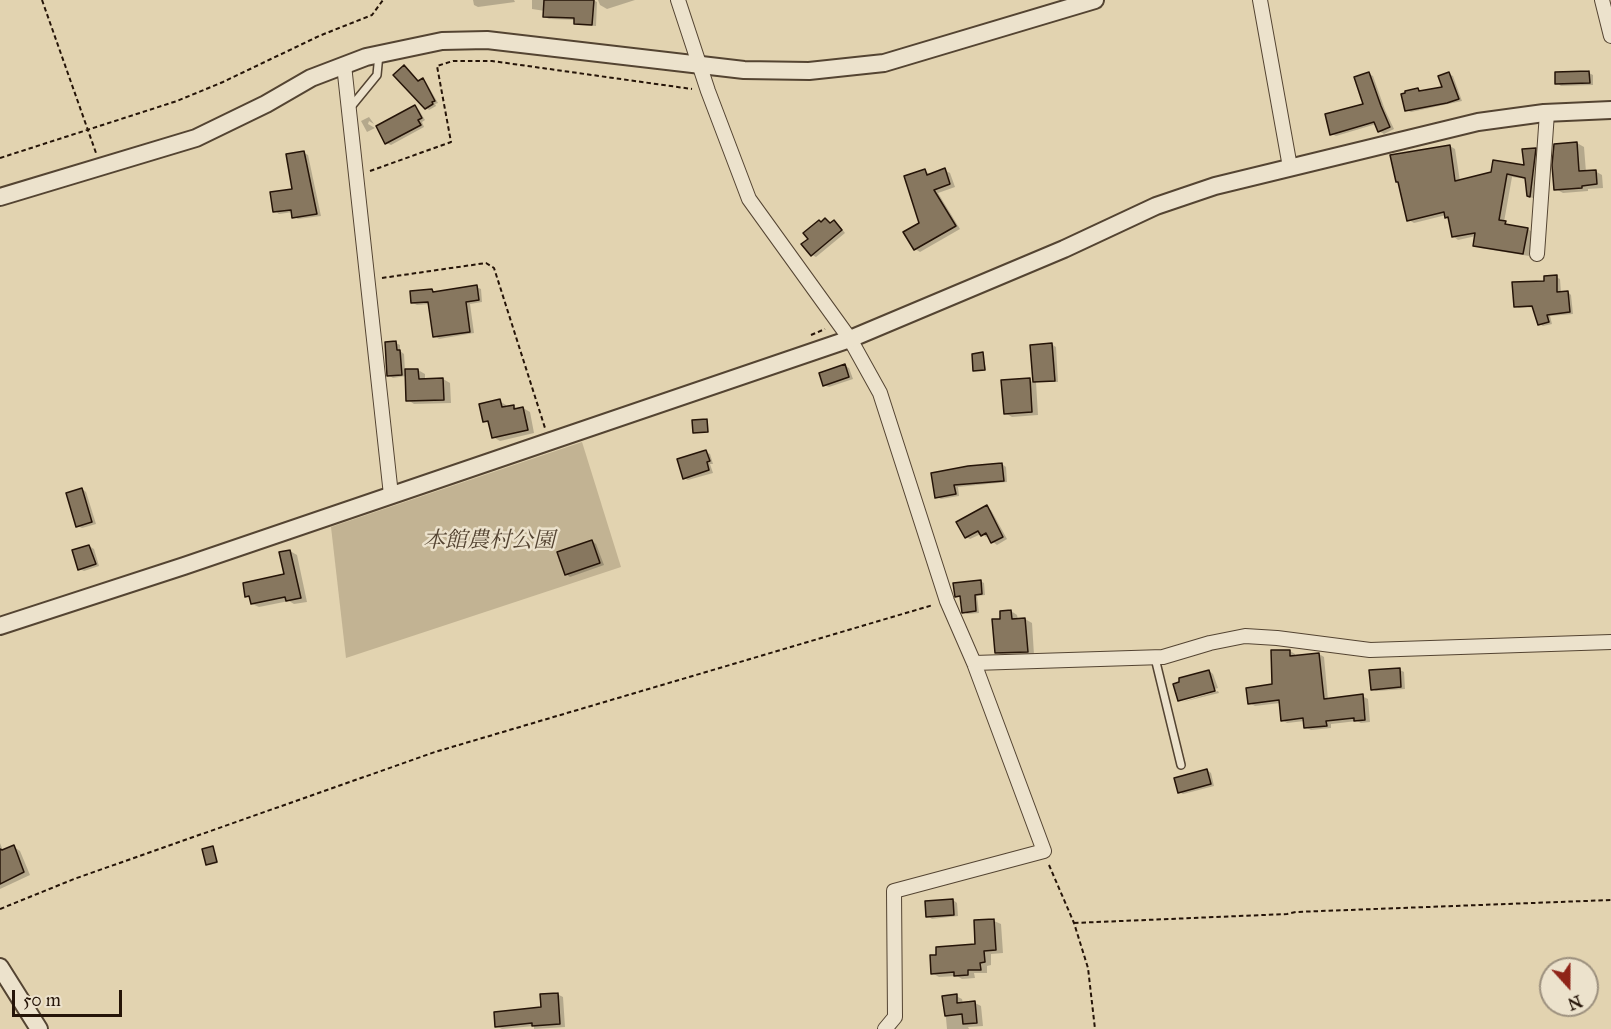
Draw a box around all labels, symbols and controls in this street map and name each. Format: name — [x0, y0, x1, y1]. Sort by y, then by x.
park label: 本館農村公園 — [423, 529, 555, 555]
north arrow — [1539, 957, 1599, 1017]
scale bar — [15, 978, 124, 1016]
text: 50 m — [23, 989, 61, 1011]
text: N — [1565, 991, 1585, 1014]

